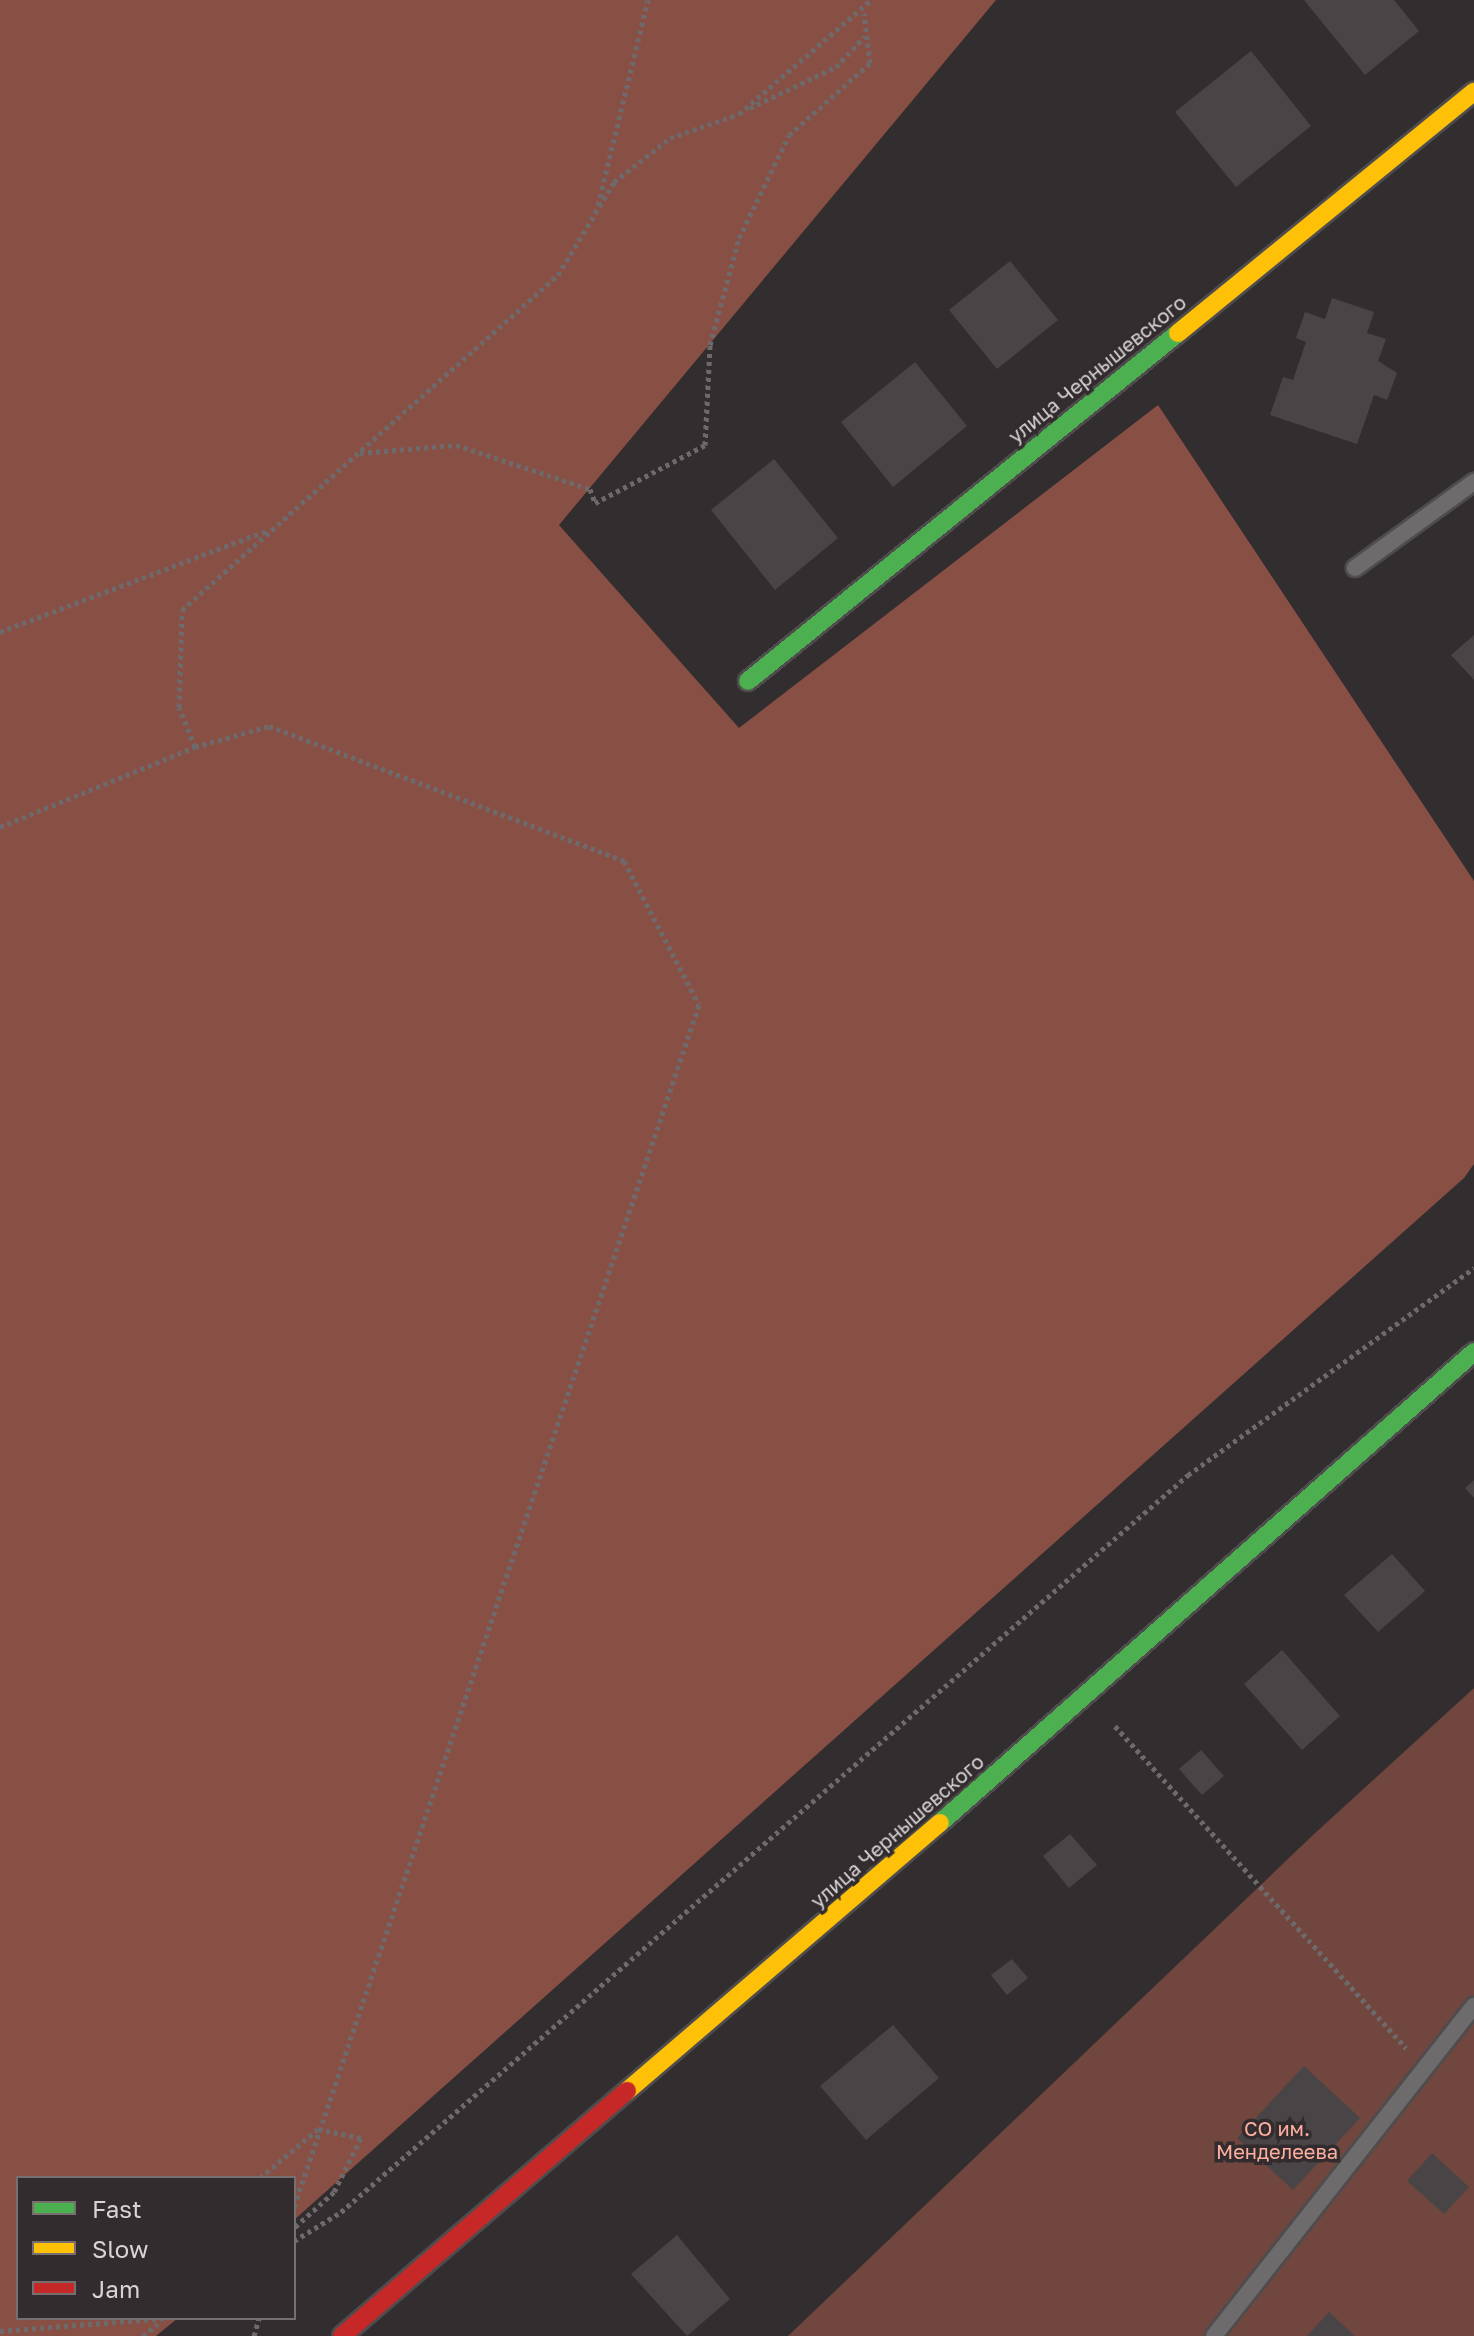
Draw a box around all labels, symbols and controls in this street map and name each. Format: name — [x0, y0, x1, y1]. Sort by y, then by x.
street label: улица Чернышевского — [1003, 290, 1191, 448]
street label: улица Чернышевского — [805, 1749, 989, 1913]
park label: СО им. Менделеева — [1216, 2116, 1338, 2163]
legend — [16, 2176, 296, 2320]
text: Fast — [92, 2194, 142, 2223]
text: Slow — [92, 2234, 148, 2263]
text: Jam — [92, 2274, 140, 2303]

